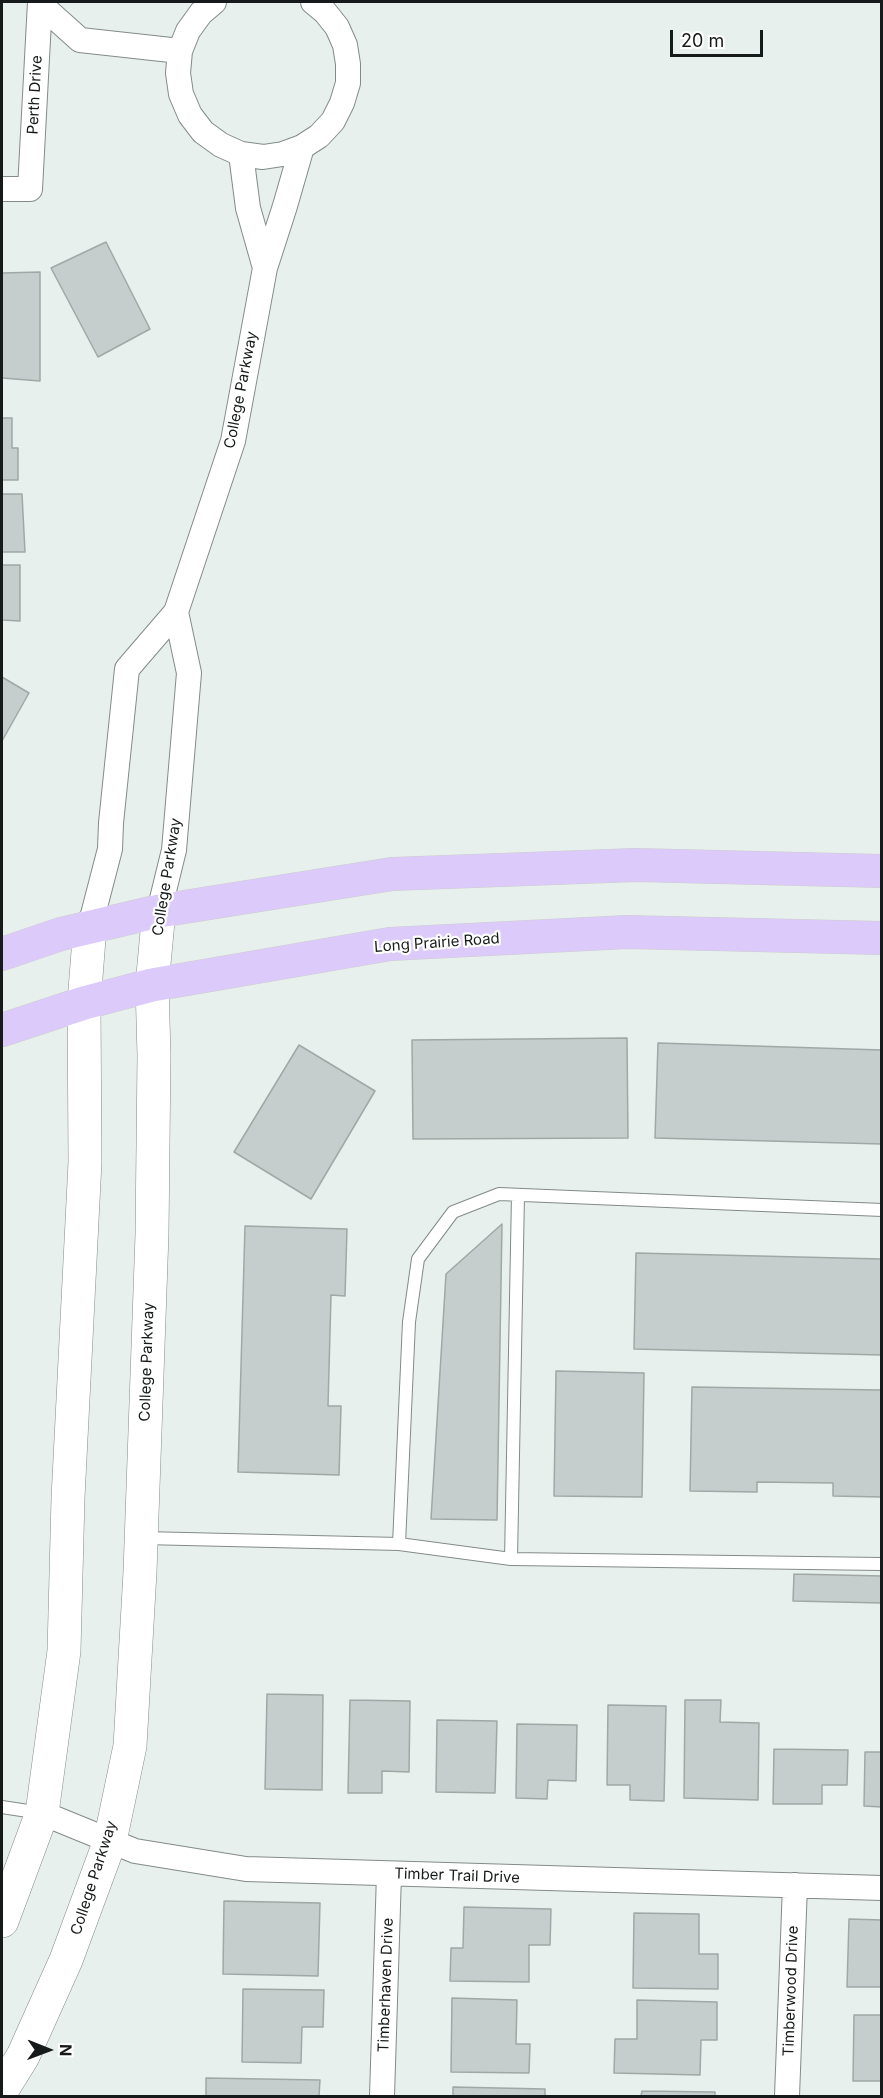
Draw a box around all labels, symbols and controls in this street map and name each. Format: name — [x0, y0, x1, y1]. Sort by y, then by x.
scale bar — [673, 18, 766, 56]
text: 20 m — [681, 30, 724, 51]
street label: Perth Drive — [24, 55, 46, 135]
street label: College Parkway — [221, 330, 261, 450]
street label: College Parkway — [149, 817, 185, 937]
street label: Long Prairie Road — [374, 930, 500, 956]
street label: College Parkway — [136, 1302, 158, 1422]
street label: College Parkway — [67, 1819, 121, 1937]
street label: Timber Trail Drive — [394, 1865, 520, 1887]
street label: Timberhaven Drive — [375, 1917, 397, 2053]
street label: Timberwood Drive — [780, 1925, 802, 2057]
north arrow — [18, 2020, 78, 2080]
text: N — [56, 2044, 76, 2057]

